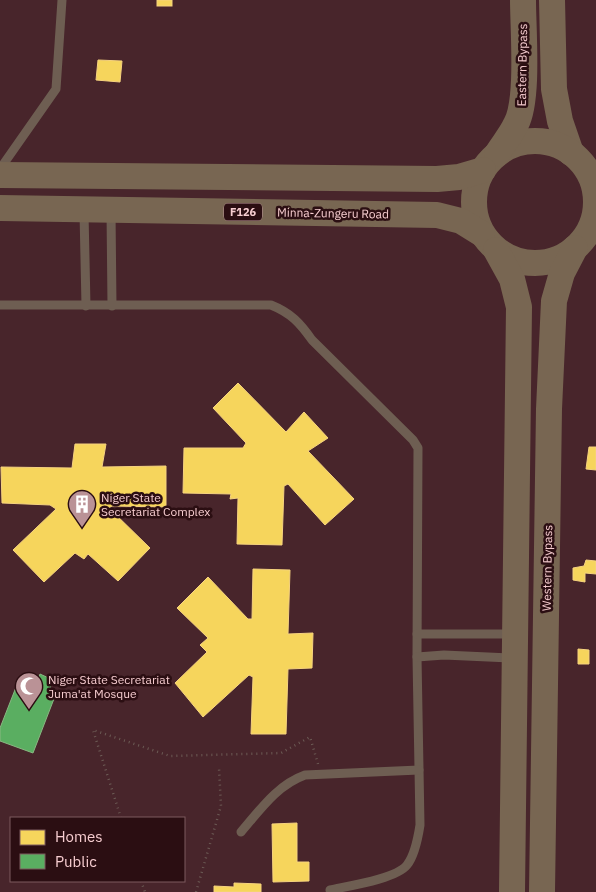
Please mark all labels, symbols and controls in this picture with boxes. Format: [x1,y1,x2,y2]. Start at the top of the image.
street label: Eastern Bypass [514,23,530,106]
road number: F126 [224,203,262,220]
street label: Minna-Zungeru Road [277,205,389,221]
building icon: Niger State Secretariat Complex [67,489,97,528]
place label: Niger State Secretariat Complex [101,490,210,519]
street label: Western Bypass [539,525,555,611]
mosque icon: Niger State Secretariat Juma'at Mosque [14,671,44,710]
place label: Niger State Secretariat Juma'at Mosque [48,672,170,701]
legend [10,817,185,882]
text: Homes [55,827,103,846]
text: Public [55,852,97,871]

